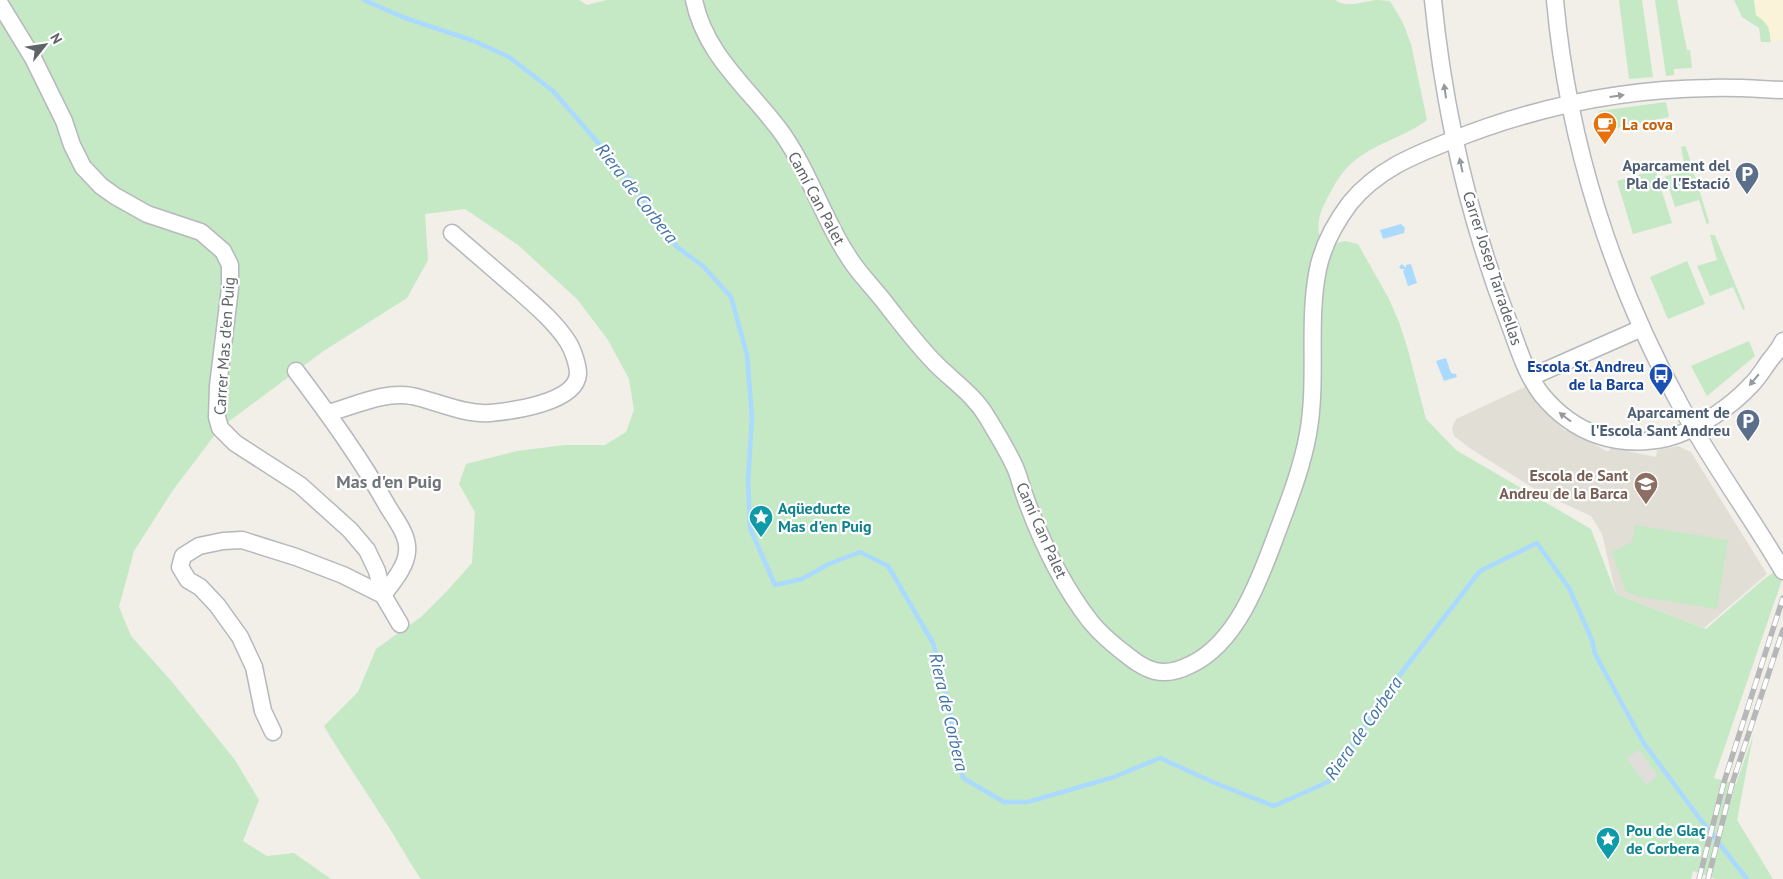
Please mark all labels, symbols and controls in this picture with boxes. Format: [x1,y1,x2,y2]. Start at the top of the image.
north arrow [20,20,70,70]
text: N [46,30,66,47]
one-way arrow [1441,83,1449,99]
one-way arrow [1610,92,1626,100]
cafe icon: La cova [1592,111,1618,145]
place label: La cova [1622,114,1673,134]
water label: Riera de Corbera [591,138,683,248]
street label: Camí Can Palet [784,148,850,249]
place label: Aparcament del Pla de l'Estació [1622,155,1730,193]
one-way arrow [1457,158,1465,173]
parking icon: Aparcament del Pla de l'Estació [1734,161,1760,195]
street label: Carrer Josep Tarradellas [1459,188,1527,348]
street label: Carrer Mas d'en Puig [209,276,239,416]
place label: Escola St. Andreu de la Barca [1527,356,1644,394]
bus stop icon: Escola St. Andreu de la Barca [1648,362,1674,396]
one-way arrow [1749,374,1760,387]
place label: Aparcament de l'Escola Sant Andreu [1591,402,1730,440]
parking icon: Aparcament de l'Escola Sant Andreu [1735,408,1761,442]
one-way arrow [1559,411,1572,422]
place label: Escola de Sant Andreu de la Barca [1499,465,1628,503]
district label: Mas d'en Puig [336,470,442,493]
school or university icon: Escola de Sant Andreu de la Barca [1633,471,1659,505]
street label: Camí Can Palet [1012,479,1072,582]
place label: Aqüeducte Mas d'en Puig [778,498,872,536]
place icon: Aqüeducte Mas d'en Puig [748,504,774,538]
water label: Riera de Corbera [924,650,974,774]
water label: Riera de Corbera [1319,672,1407,784]
place label: Pou de Glaç de Corbera [1626,820,1706,858]
place icon: Pou de Glaç de Corbera [1595,826,1621,860]

